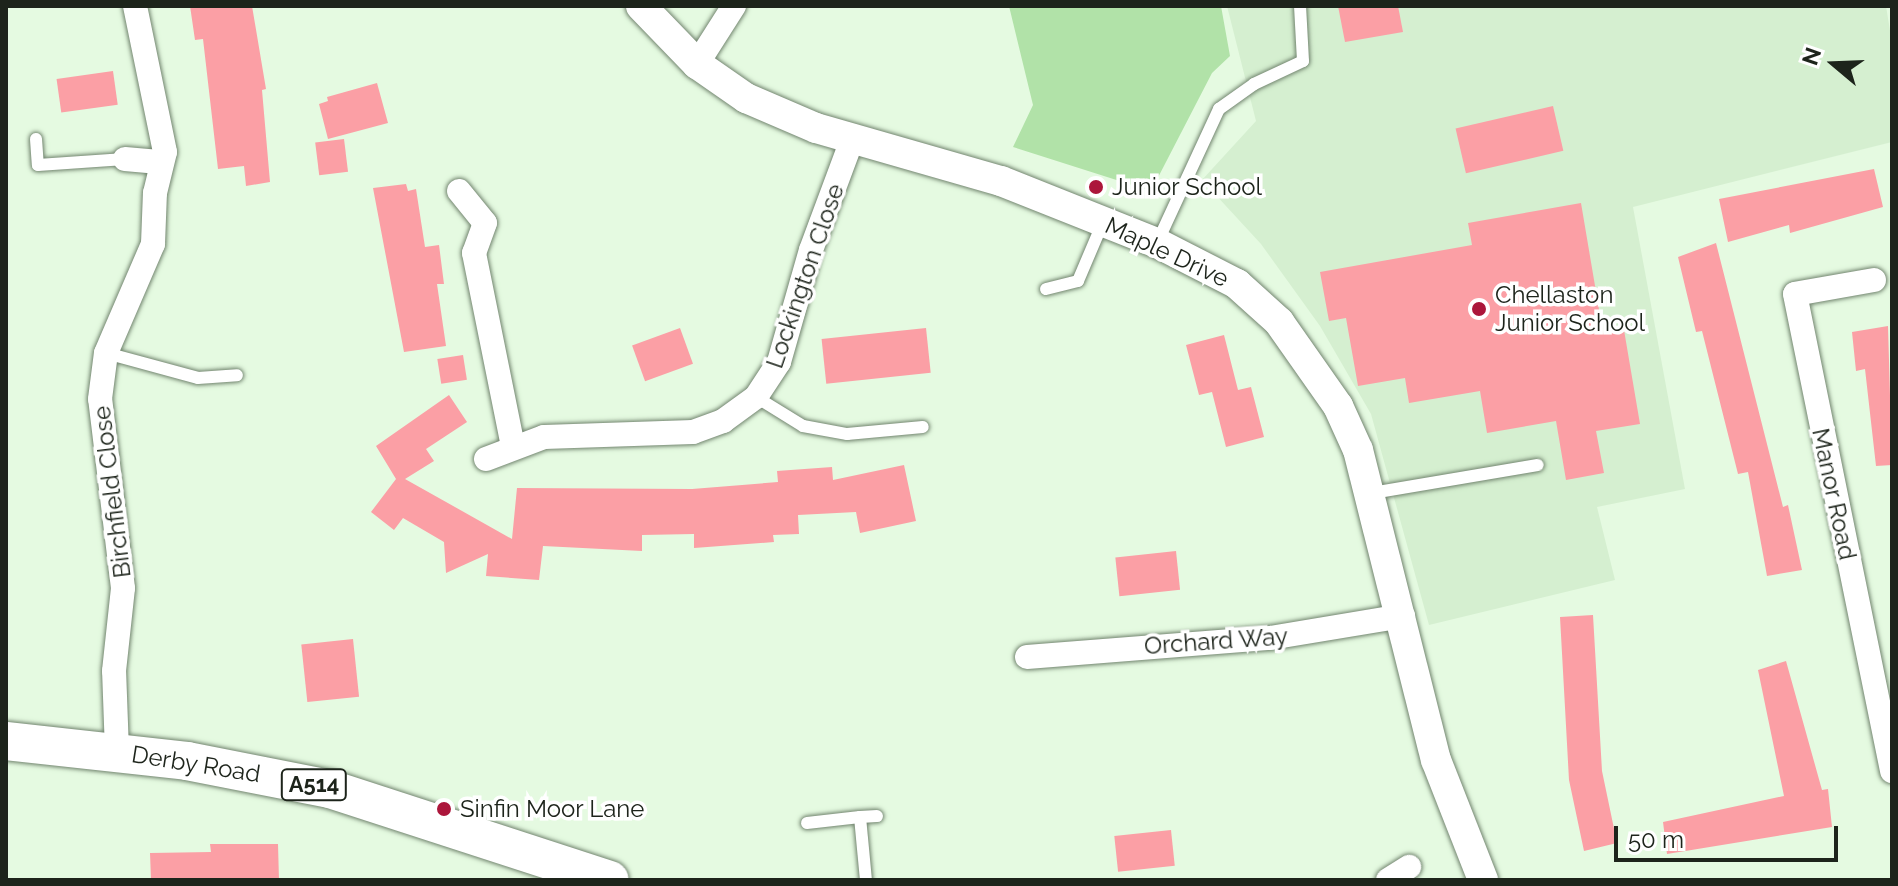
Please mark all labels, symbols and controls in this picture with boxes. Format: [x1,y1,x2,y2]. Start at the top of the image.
north arrow [1794,24,1874,104]
text: N [1796,44,1826,68]
place label: Junior School [1112,173,1263,201]
marker: Junior School [1087,178,1105,196]
street label: Lockington Close [760,180,850,372]
street label: Maple Drive [1101,211,1233,293]
place label: Chellaston Junior School [1495,281,1646,337]
marker: Chellaston Junior School [1470,300,1488,318]
street label: Birchfield Close [87,404,137,580]
street label: Manor Road [1806,425,1862,563]
street label: Orchard Way [1143,622,1289,660]
street label: Derby Road [129,740,263,788]
road number: A514 [280,767,348,803]
place label: Sinfin Moor Lane [460,795,645,823]
marker: Sinfin Moor Lane [435,800,453,818]
scale bar [1618,810,1842,860]
text: 50 m [1628,825,1684,854]

